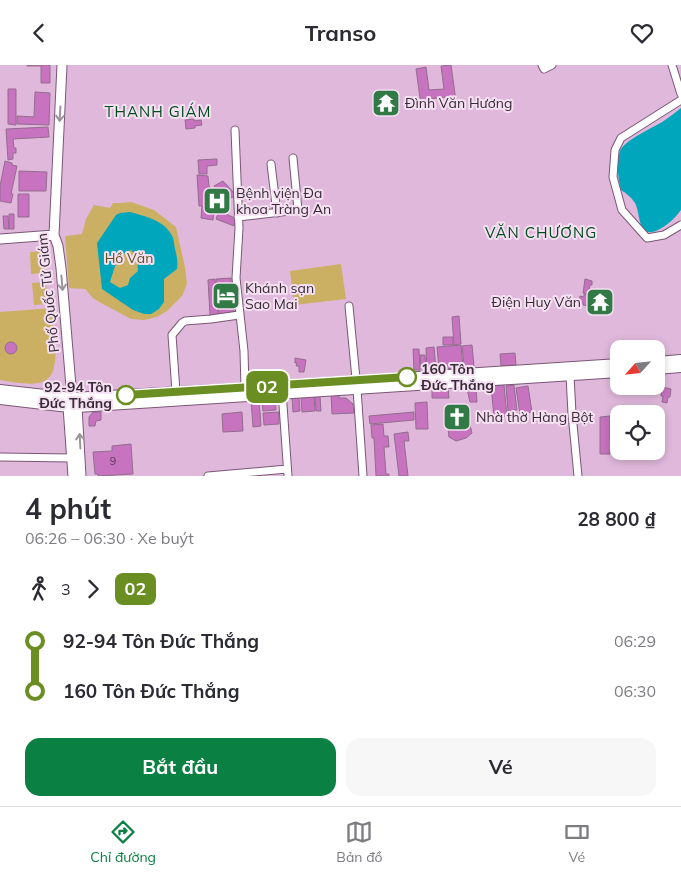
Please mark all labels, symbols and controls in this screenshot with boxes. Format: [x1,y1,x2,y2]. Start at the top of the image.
icon: back [25,19,53,47]
text: Transo [305,19,376,47]
icon: heart [628,19,656,47]
temple icon: Đình Văn Hương [371,88,401,118]
place label: Đình Văn Hương [405,94,512,112]
district label: THANH GIÁM [105,102,211,121]
one-way arrow [55,105,65,121]
place label: Bệnh viện Đa khoa Tràng An [236,184,331,218]
hospital icon: Bệnh viện Đa khoa Tràng An [202,186,232,216]
district label: VĂN CHƯƠNG [485,223,597,242]
street label: Phố Quốc Tử Giám [33,232,63,354]
park label: Hồ Văn [105,249,153,267]
one-way arrow [57,275,67,291]
place label: Khánh sạn Sao Mai [245,279,314,313]
hotel icon: Khánh sạn Sao Mai [211,281,241,311]
temple icon: Điện Huy Văn [585,287,615,317]
place label: Điện Huy Văn [491,293,581,311]
north arrow [610,340,665,395]
map controls [610,340,665,460]
place label: 160 Tôn Đức Thắng [420,360,494,394]
marker: 160 Tôn Đức Thắng [397,367,417,387]
line badge: 02 [244,371,290,403]
text: 02 [256,375,278,398]
place label: 92-94 Tôn Đức Thắng [38,378,112,412]
marker: 92-94 Tôn Đức Thắng [116,385,136,405]
church icon: Nhà thờ Hàng Bột [442,402,472,432]
button: locate [610,405,665,460]
place label: Nhà thờ Hàng Bột [476,408,593,426]
one-way arrow [75,434,84,450]
house number: 9 [110,454,116,468]
text: 4 phút [25,491,111,526]
text: 28 800 ₫ [577,507,656,531]
text: 06:26 – 06:30 · Xe buýt [25,528,194,548]
icon: walk [25,575,53,603]
icon: forward [79,575,107,603]
text: 02 [125,577,146,600]
text: 3 [61,579,71,599]
text: 92-94 Tôn Đức Thắng [63,629,259,653]
text: 06:29 [614,631,656,651]
text: 160 Tôn Đức Thắng [63,679,239,703]
text: 06:30 [614,681,656,701]
button: Bắt đầu [25,738,336,796]
button: Vé [346,738,656,796]
tab: Chỉ đường [90,818,156,866]
tab: Bản đồ [336,818,383,866]
tab: Vé [563,818,591,866]

